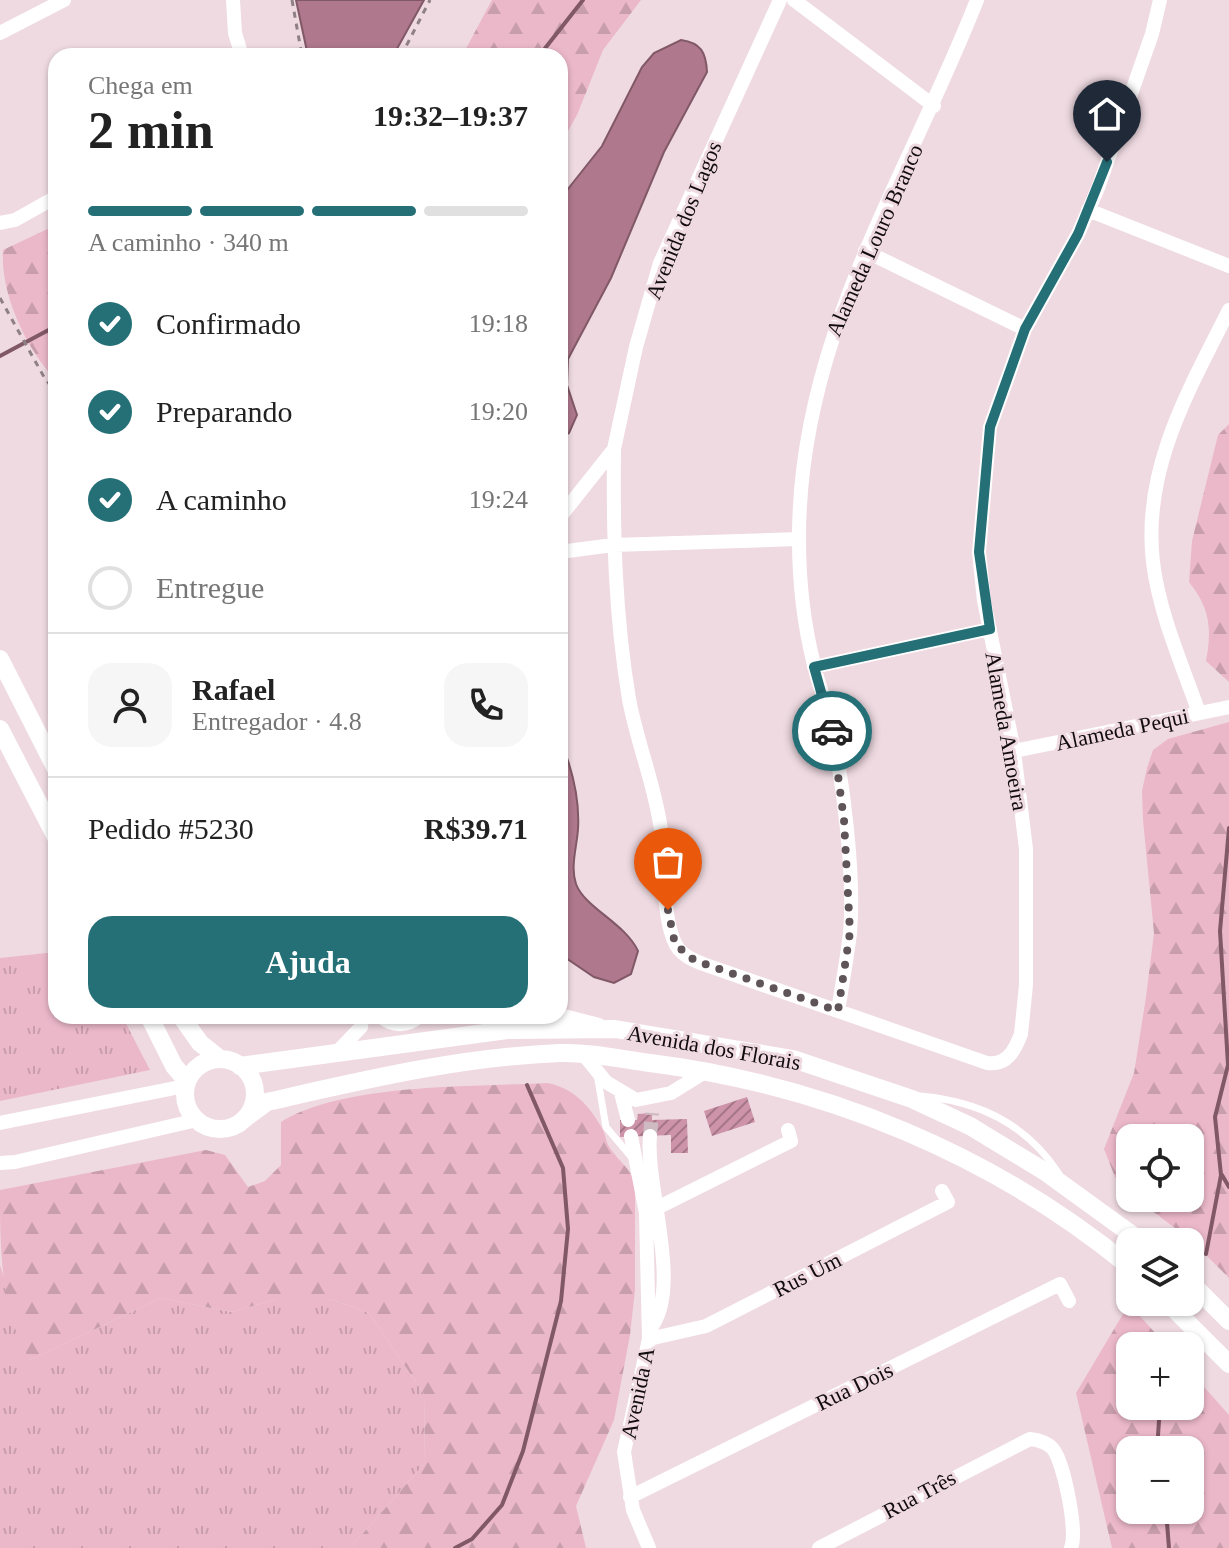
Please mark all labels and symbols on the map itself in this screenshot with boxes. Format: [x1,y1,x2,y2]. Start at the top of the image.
pin [1073,80,1141,162]
street label: Avenida dos Lagos [640,138,727,303]
street label: Alameda Louro Branco [821,140,928,340]
street label: Alameda Amoeira [980,650,1033,813]
courier [792,691,872,771]
street label: Alameda Pequi [1053,703,1191,756]
pin [634,828,702,910]
street label: Avenida dos Florais [625,1020,803,1075]
street label: Rus Um [769,1247,845,1302]
street label: Avenida A [616,1345,659,1441]
street label: Rua Dois [812,1357,897,1416]
street label: Rua Três [879,1465,960,1524]

